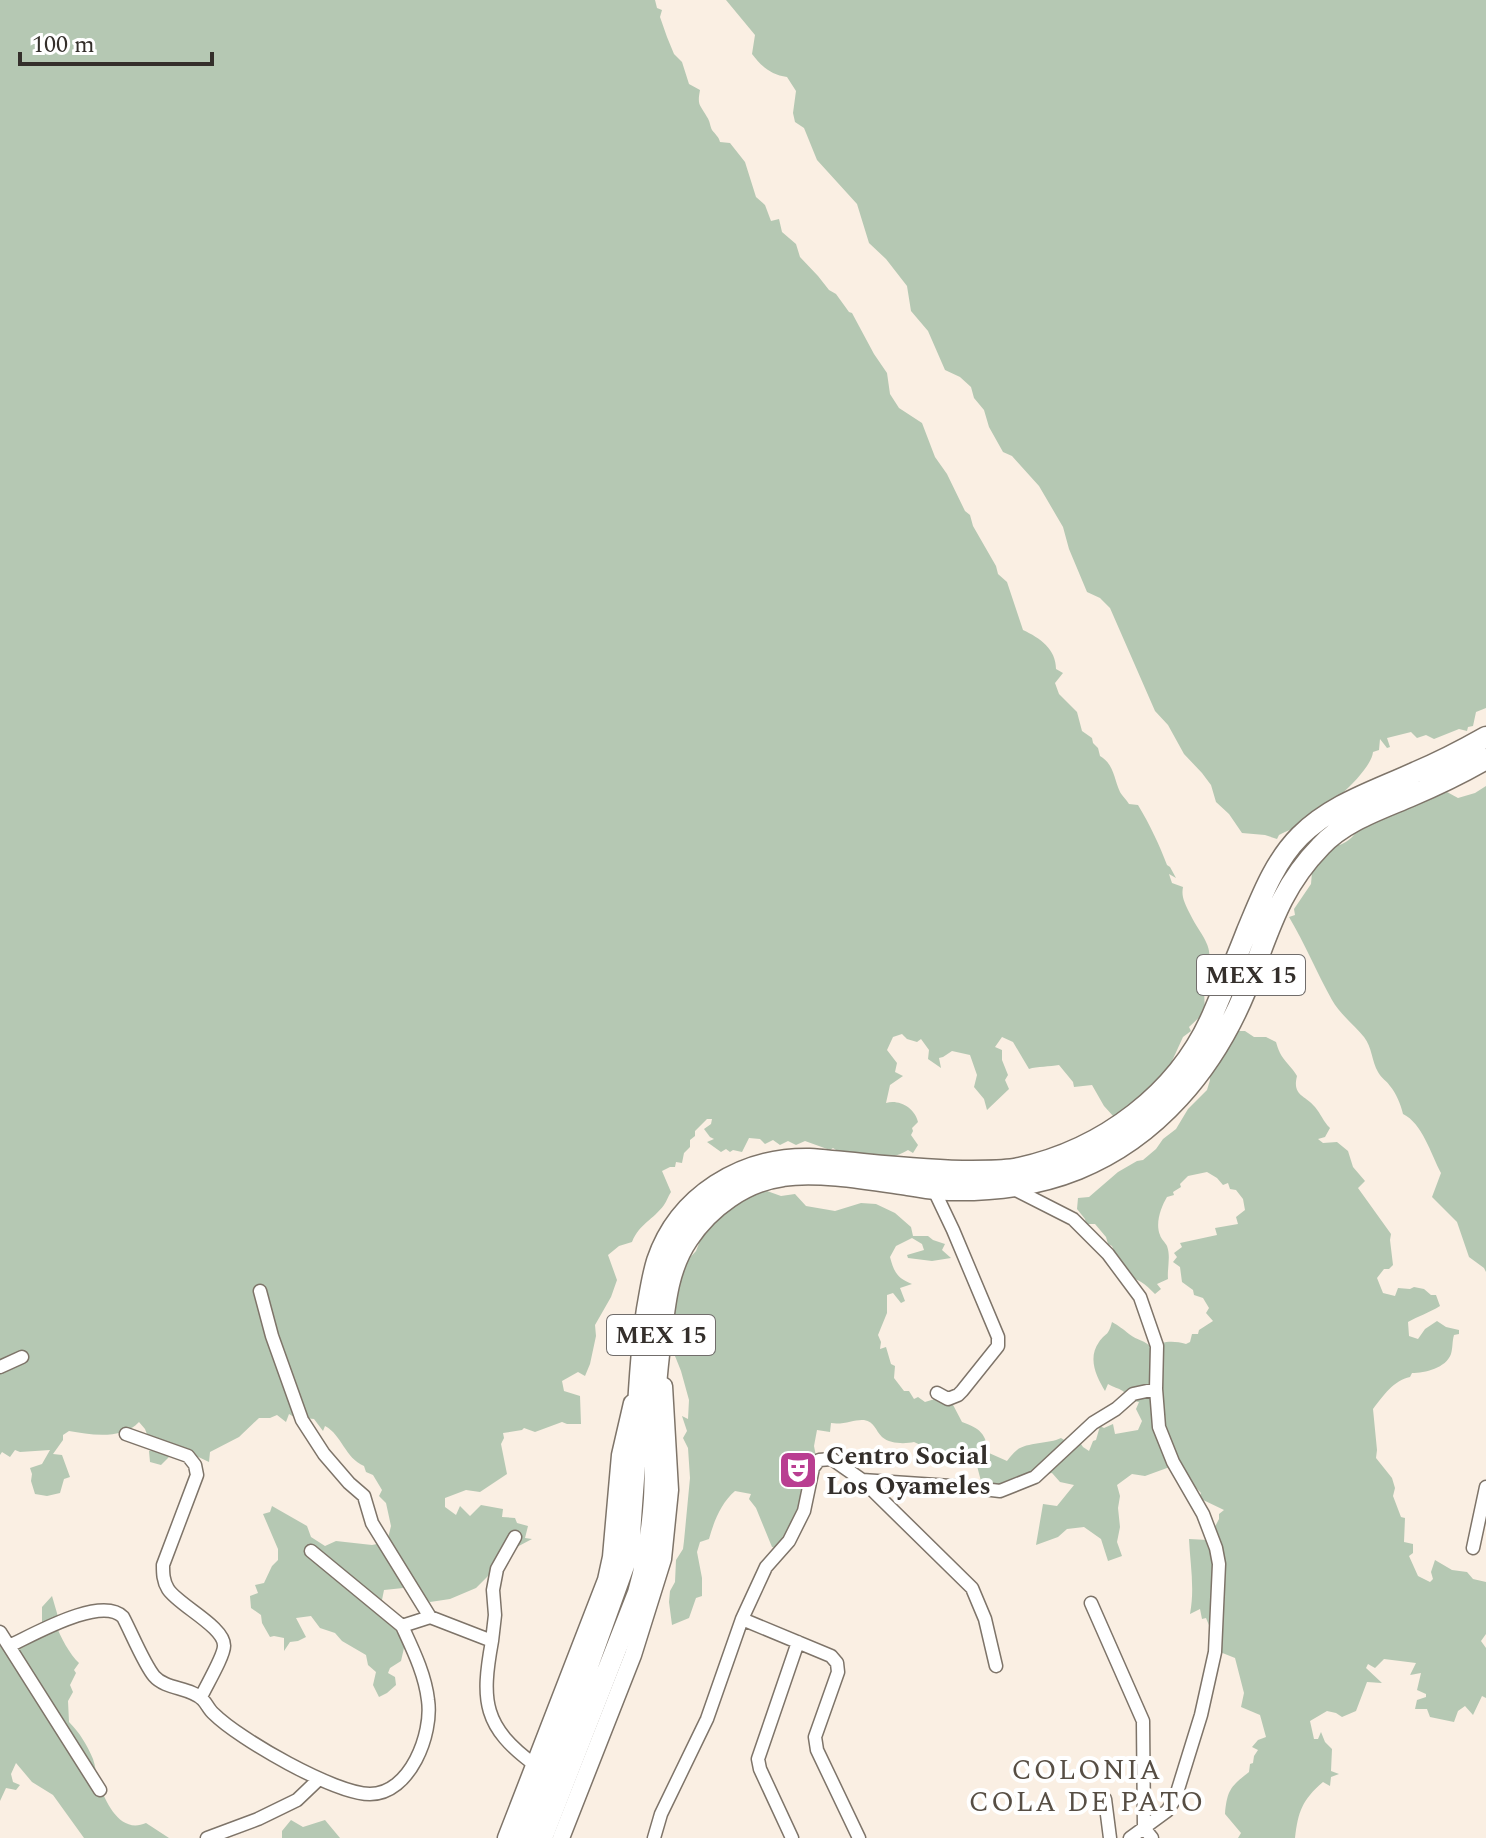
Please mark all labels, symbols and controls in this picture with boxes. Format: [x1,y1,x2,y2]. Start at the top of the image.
scale bar [20,16,212,66]
text: 100 m [32,27,95,63]
road number: MEX 15 [1197,955,1305,995]
road number: MEX 15 [607,1315,715,1355]
place label: Centro Social Los Oyameles [826,1436,991,1506]
theatre icon: Centro Social Los Oyameles [777,1449,819,1491]
district label: COLONIA COLA DE PATO [969,1749,1205,1824]

